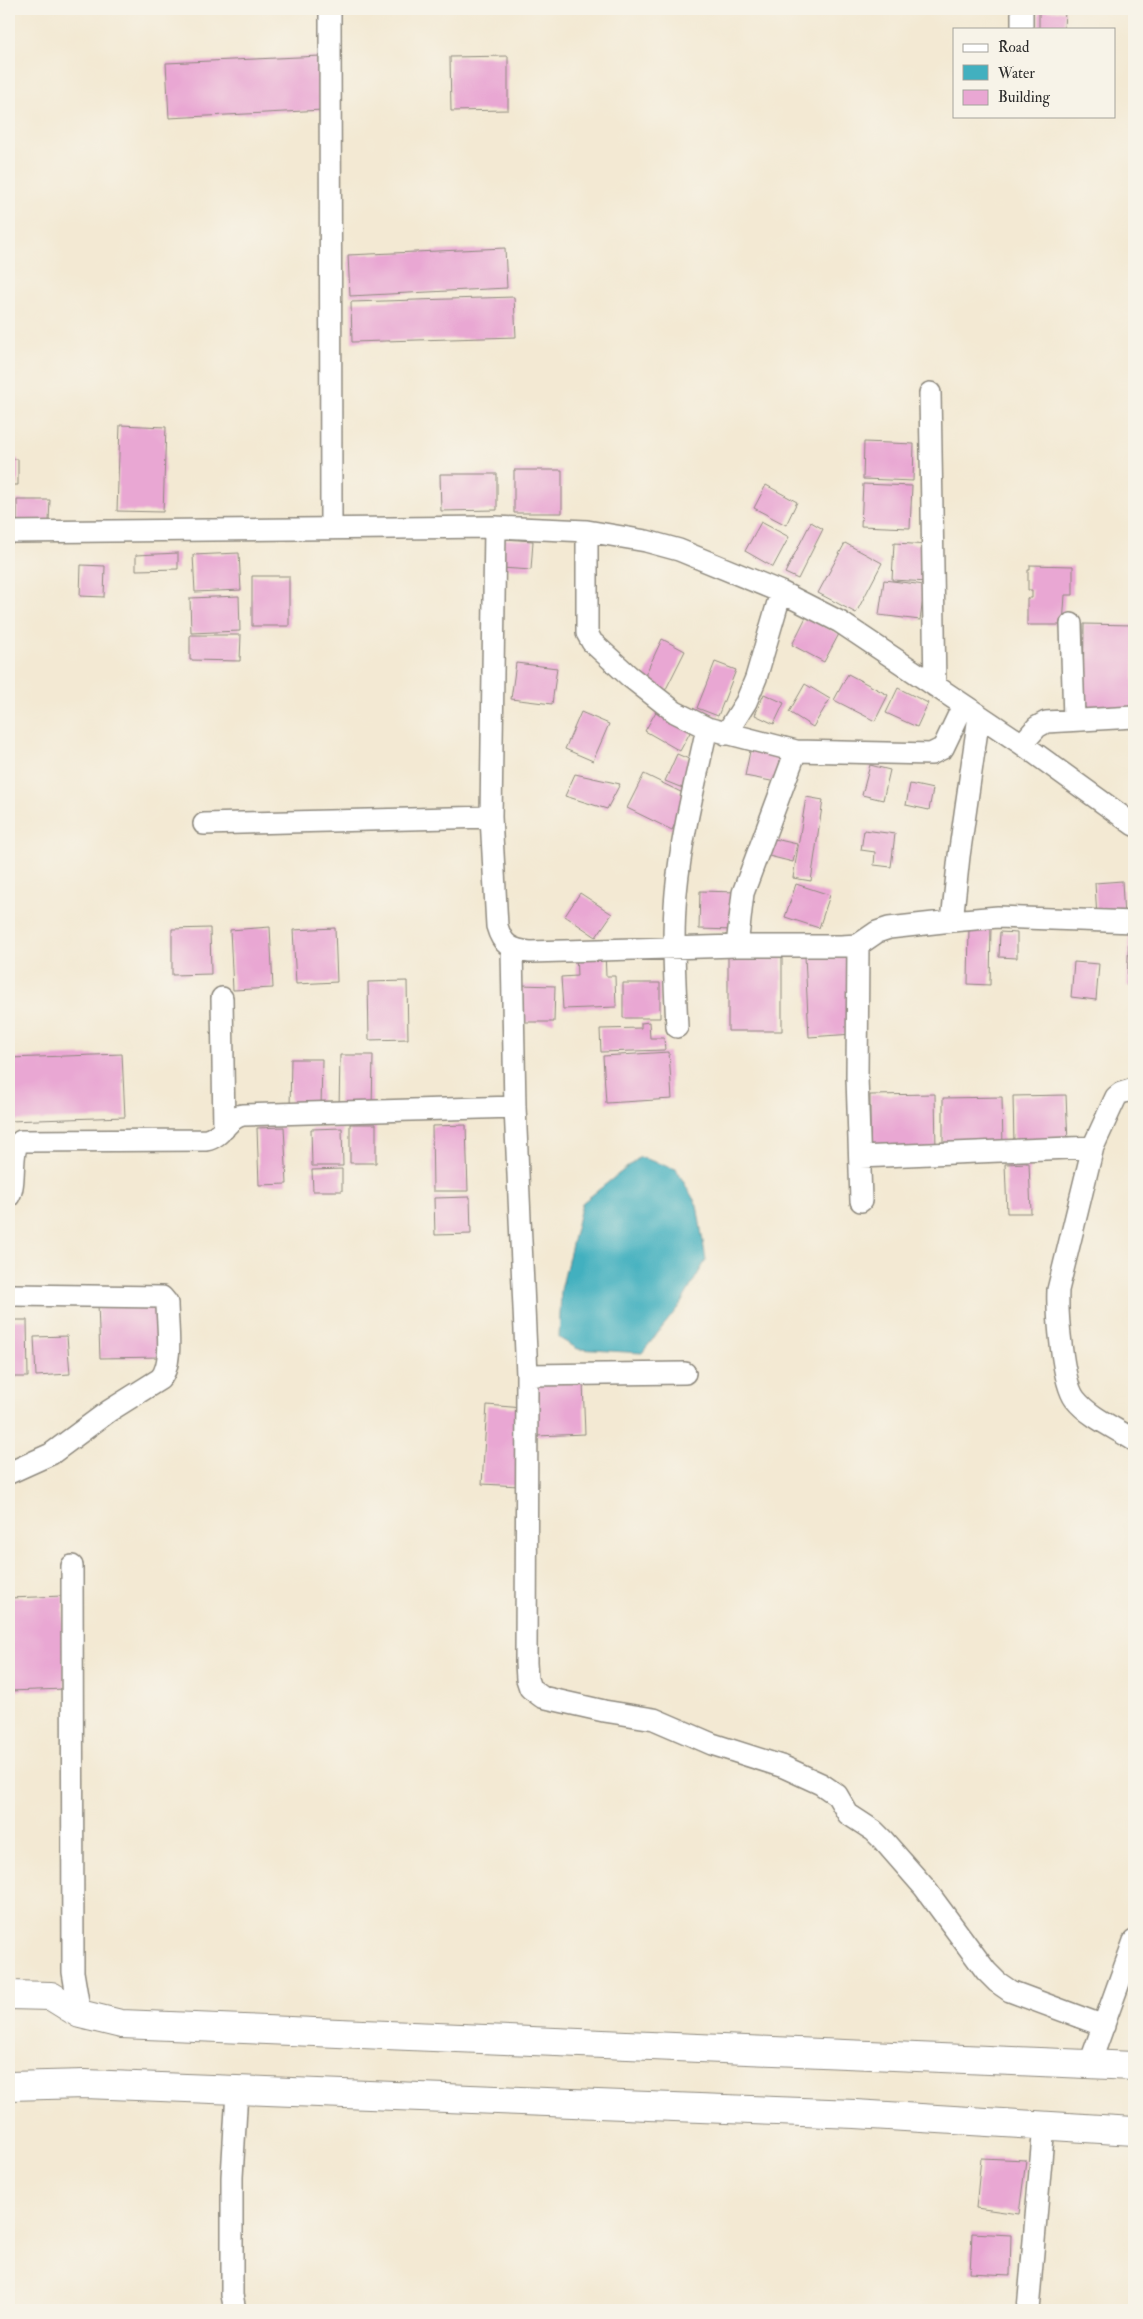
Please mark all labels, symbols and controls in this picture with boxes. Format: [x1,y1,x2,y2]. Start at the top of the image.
legend [953,28,1116,118]
text: Road [998,38,1030,57]
text: Water [997,64,1035,83]
text: Building [998,88,1050,107]

